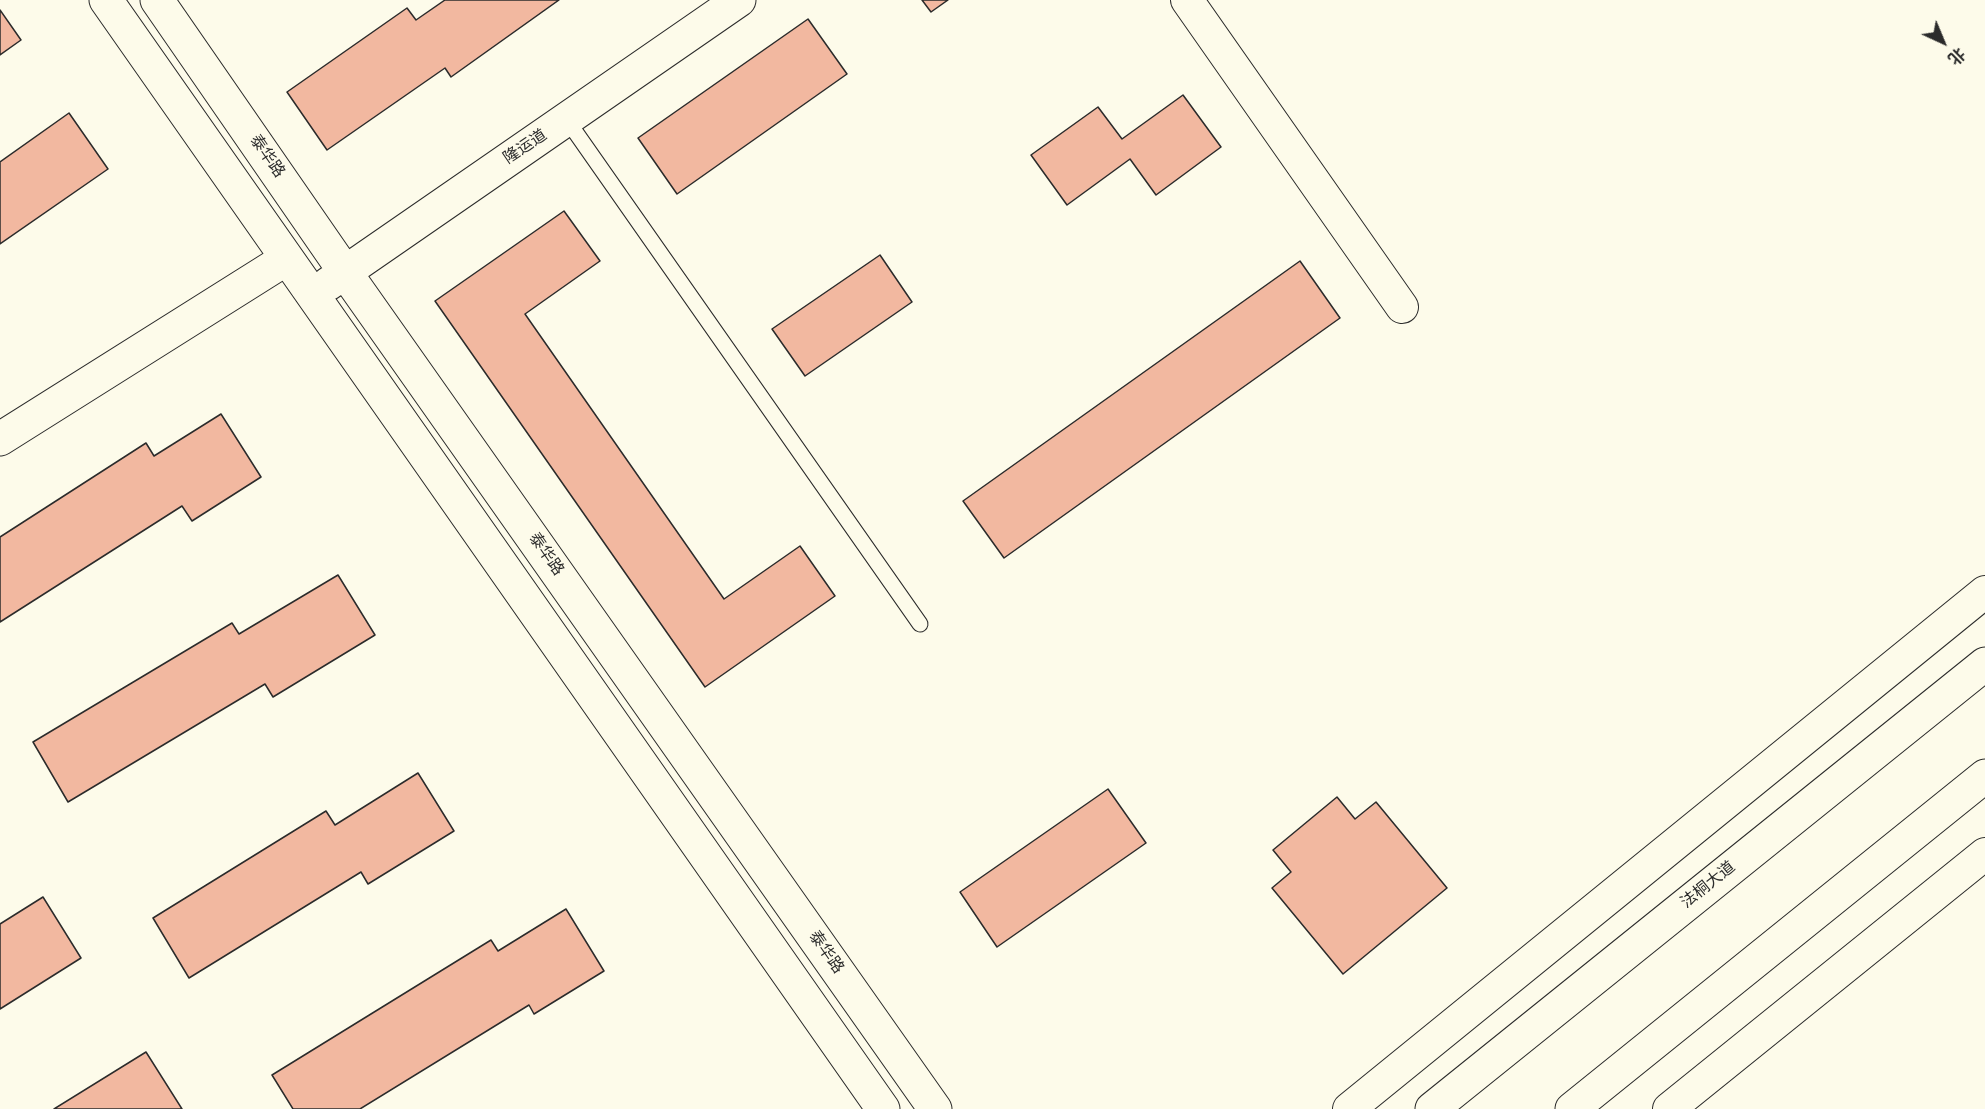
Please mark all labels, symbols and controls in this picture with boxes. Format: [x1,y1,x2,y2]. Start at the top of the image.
north arrow [1913,12,1973,72]
text: 北 [1943,42,1968,68]
street label: 隆运道 [501,127,551,169]
street label: 泰华路 [244,132,288,182]
street label: 泰华路 [523,530,567,580]
street label: 法桐大道 [1678,858,1740,914]
street label: 泰华路 [803,928,847,978]

